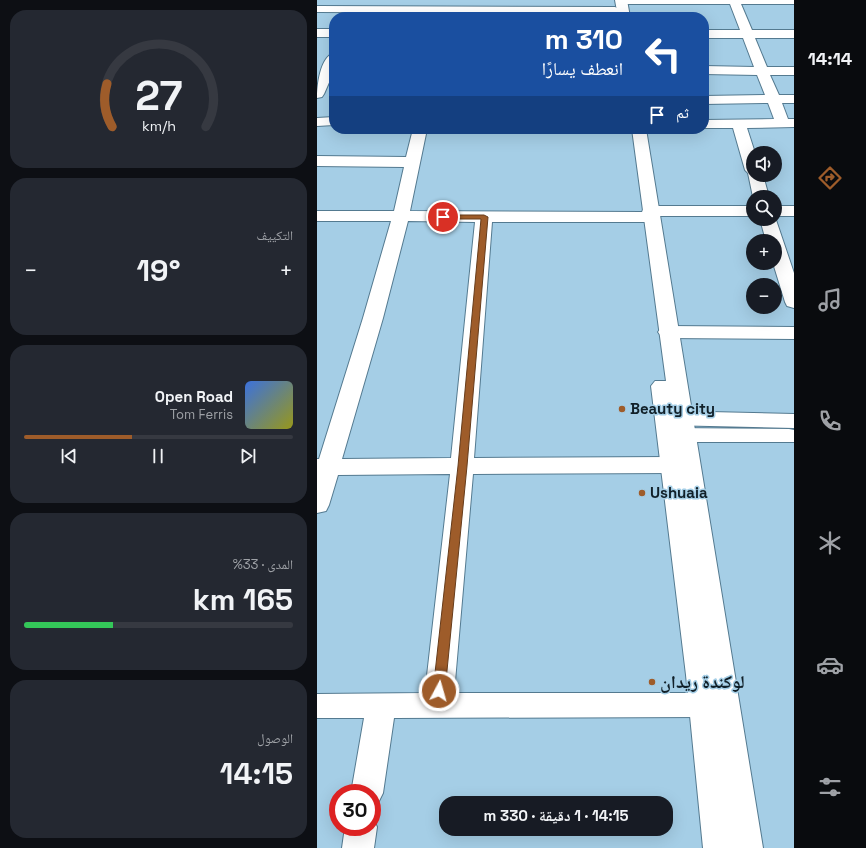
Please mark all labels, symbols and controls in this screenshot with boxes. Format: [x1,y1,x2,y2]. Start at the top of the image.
text: 310 m [545,21,623,57]
icon: left [637,28,689,80]
text: 14:14 [808,47,852,70]
text: انعطف يسارًا [542,57,623,80]
text: 27 [135,69,182,122]
text: ثم [676,103,689,122]
icon: arrive [646,104,668,126]
text: km/h [141,116,176,134]
map controls [746,146,782,314]
button: sound [746,146,782,182]
icon: directions [816,164,844,192]
button: search [746,190,782,226]
pin [426,200,460,234]
icon: arrive [432,206,454,228]
text: التكييف [257,227,293,244]
button: + [746,234,782,270]
text: 19° [137,251,180,290]
text: − [24,256,38,284]
text: + [279,256,293,284]
button: − [746,278,782,314]
icon: music [816,286,844,314]
text: Open Road [155,387,233,406]
place label: Beauty city [630,399,715,418]
marker: Beauty city [617,404,627,414]
text: Tom Ferris [170,406,233,423]
icon: phone [816,407,844,435]
icon: previous [58,445,80,467]
icon: pause [147,445,169,467]
icon: next [237,445,259,467]
place label: Ushuaia [650,483,708,502]
marker: Ushuaia [637,488,647,498]
icon: climate [816,529,844,557]
text: المدى · 33% [233,556,293,573]
text: 165 km [193,580,293,619]
icon: car [816,651,844,679]
position arrow [418,670,460,712]
place label: لوكندة ريدان [660,670,745,693]
marker: لوكندة ريدان [647,677,657,687]
text: الوصول [257,730,293,747]
text: 14:15 [220,754,293,793]
icon: filters [816,773,844,801]
speed limit sign: 30 [329,784,381,836]
text: 14:15 · 1 دقيقة · 330 m [483,806,629,825]

